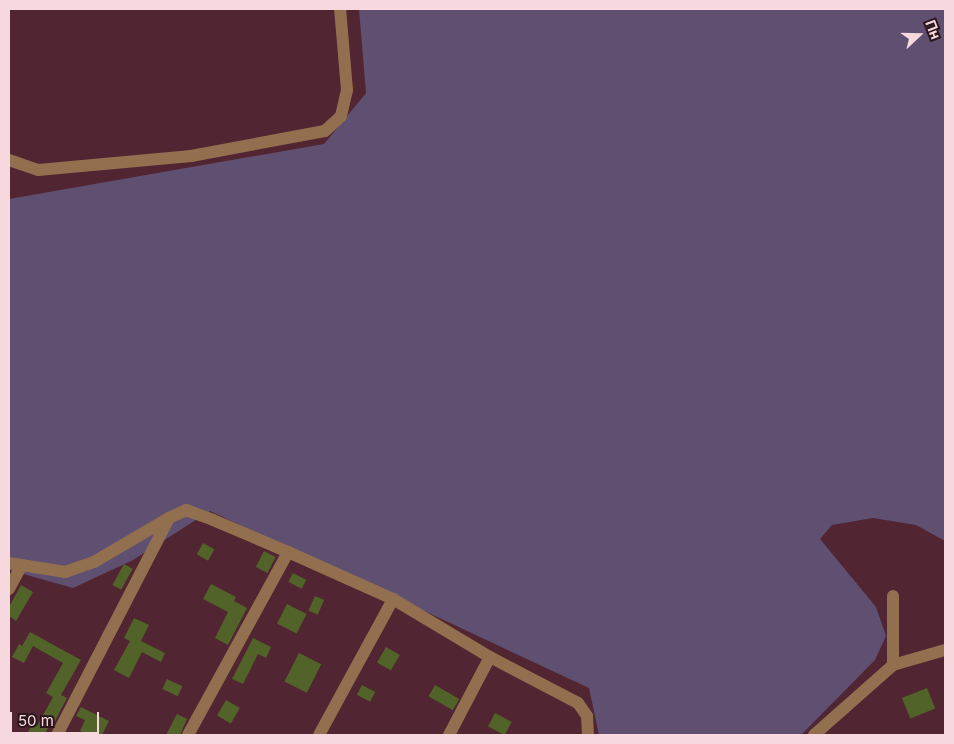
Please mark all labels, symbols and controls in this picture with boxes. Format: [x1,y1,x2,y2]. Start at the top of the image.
north arrow [894,10,944,60]
text: Пн [922,17,945,41]
scale bar [12,702,101,734]
text: 50 m [18,711,54,730]

